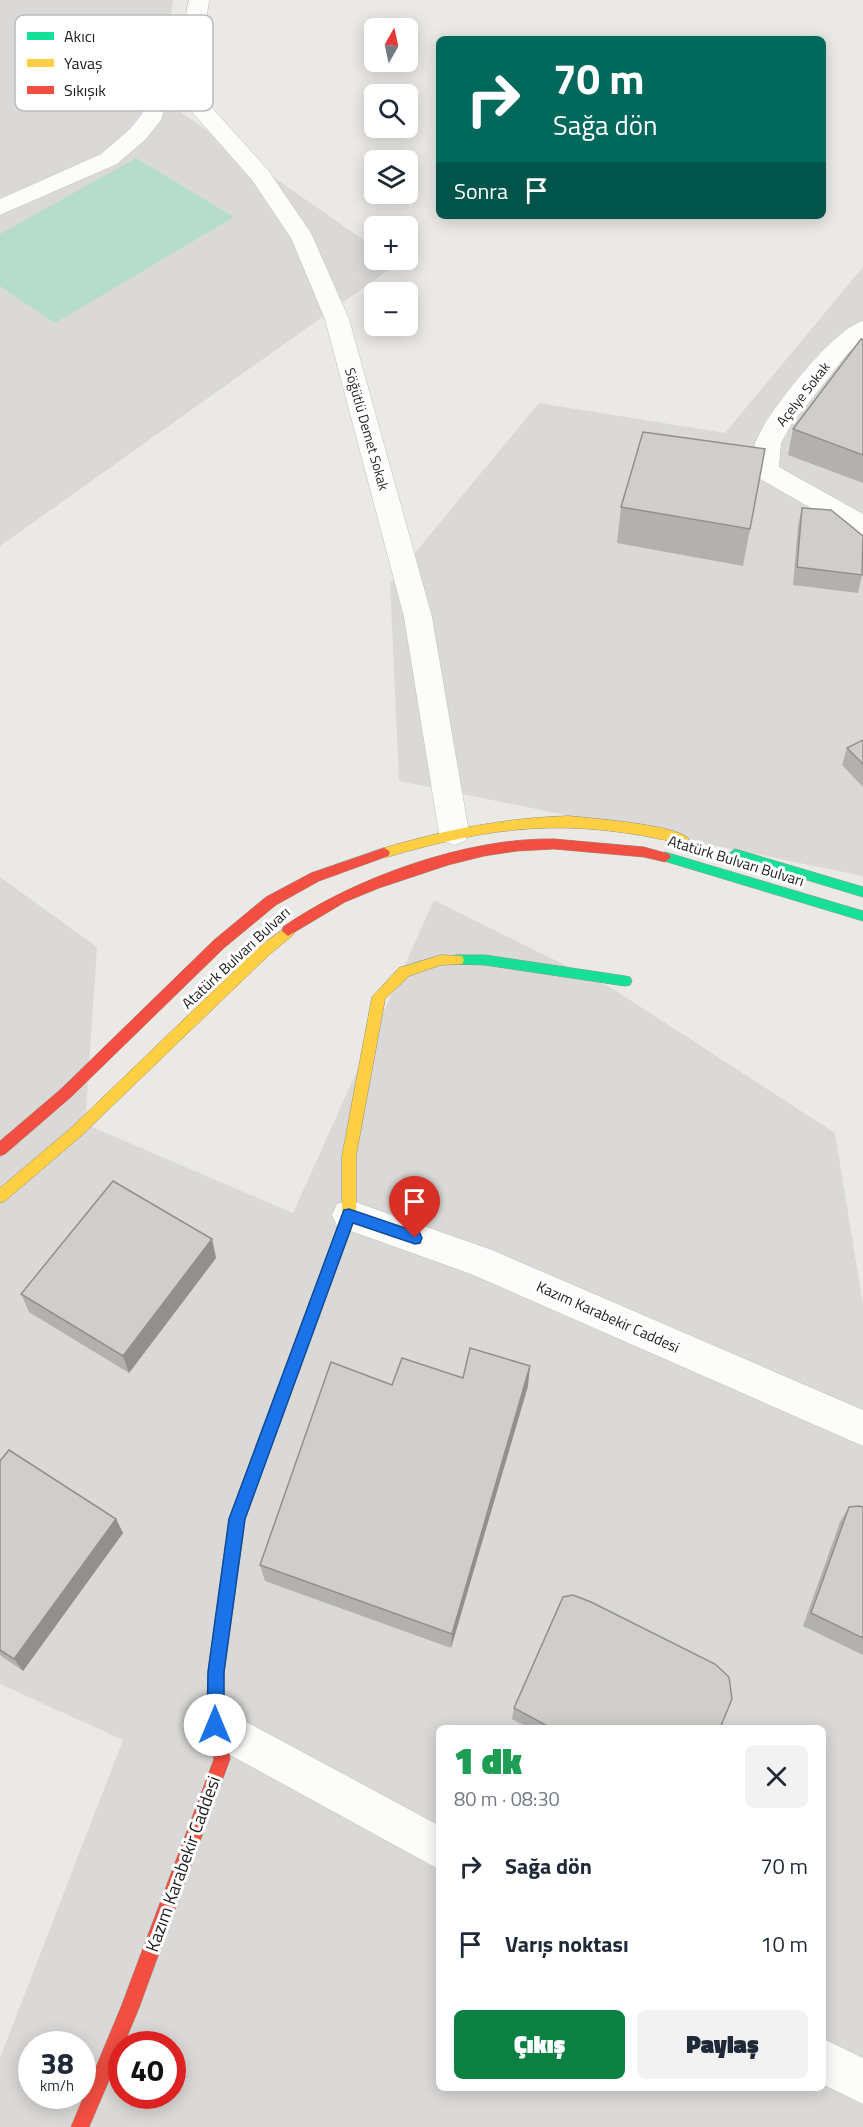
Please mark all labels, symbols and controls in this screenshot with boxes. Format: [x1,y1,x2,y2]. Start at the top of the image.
legend [15,15,213,111]
north arrow [364,18,418,72]
map controls [364,18,418,336]
text: Akıcı [64,24,95,48]
text: 70 m [553,46,645,110]
text: Yavaş [64,51,103,75]
icon: right [454,60,532,138]
text: Sıkışık [64,78,106,102]
button: search [364,84,418,138]
text: Sağa dön [553,104,658,145]
button: layers [364,150,418,204]
text: Sonra [454,174,508,208]
icon: arrive [520,174,553,207]
button: + [364,216,418,270]
button: − [364,282,418,336]
street label: Açelye Sokak [771,357,835,430]
street label: Söğütlü Demet Sokak [340,365,395,493]
street label: Atatürk Bulvarı Bulvarı [665,829,807,892]
street label: Atatürk Bulvarı Bulvarı [176,901,295,1014]
pin [389,1176,440,1238]
icon: arrive [398,1185,431,1218]
street label: Kazım Karabekir Caddesi [533,1275,683,1358]
position arrow [183,1693,247,1757]
text: 1 dk [454,1733,522,1788]
button: close [745,1745,808,1808]
street label: Kazım Karabekir Caddesi [138,1772,227,1956]
text: 80 m · 08:30 [454,1783,560,1814]
text: Sağa dön [505,1849,592,1883]
text: 70 m [760,1849,808,1883]
icon: right [454,1850,487,1883]
text: Varış noktası [505,1927,629,1961]
text: 10 m [760,1927,808,1961]
icon: arrive [454,1928,487,1961]
button: Çıkış [454,2010,625,2079]
button: Paylaş [637,2010,808,2079]
speed limit sign: 40 [108,2031,186,2109]
text: 38 [40,2040,74,2086]
text: km/h [40,2074,74,2097]

